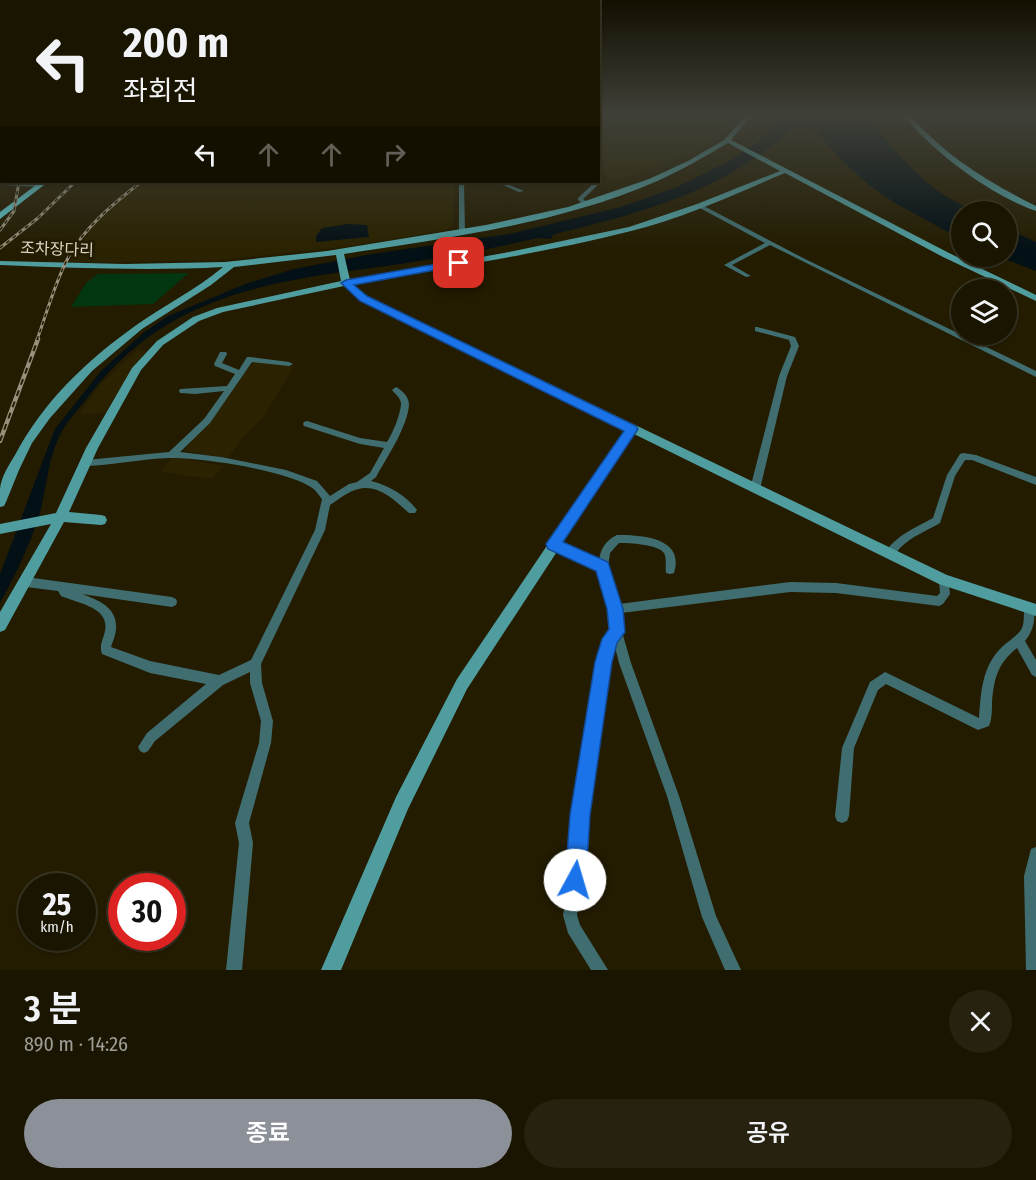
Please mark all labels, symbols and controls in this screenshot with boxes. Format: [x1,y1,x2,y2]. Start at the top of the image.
text: 200 m [123,18,229,68]
icon: left [24,24,102,102]
text: 좌회전 [123,75,198,107]
icon: left [189,138,222,171]
icon: ahead [252,138,285,171]
icon: ahead [315,138,348,171]
icon: right [378,138,411,171]
map controls [951,201,1017,345]
button: search [951,201,1017,267]
pin [433,237,484,288]
street label: 조차장다리 [20,238,94,260]
icon: arrive [442,246,475,279]
button: layers [951,279,1017,345]
position arrow [543,848,607,912]
speed limit sign: 30 [108,873,186,951]
text: 25 [43,887,71,923]
text: km/h [40,918,74,936]
text: 3 분 [24,987,82,1031]
button: close [949,990,1012,1053]
text: 890 m · 14:26 [24,1032,128,1056]
button: 종료 [24,1099,512,1168]
button: 공유 [524,1099,1012,1168]

